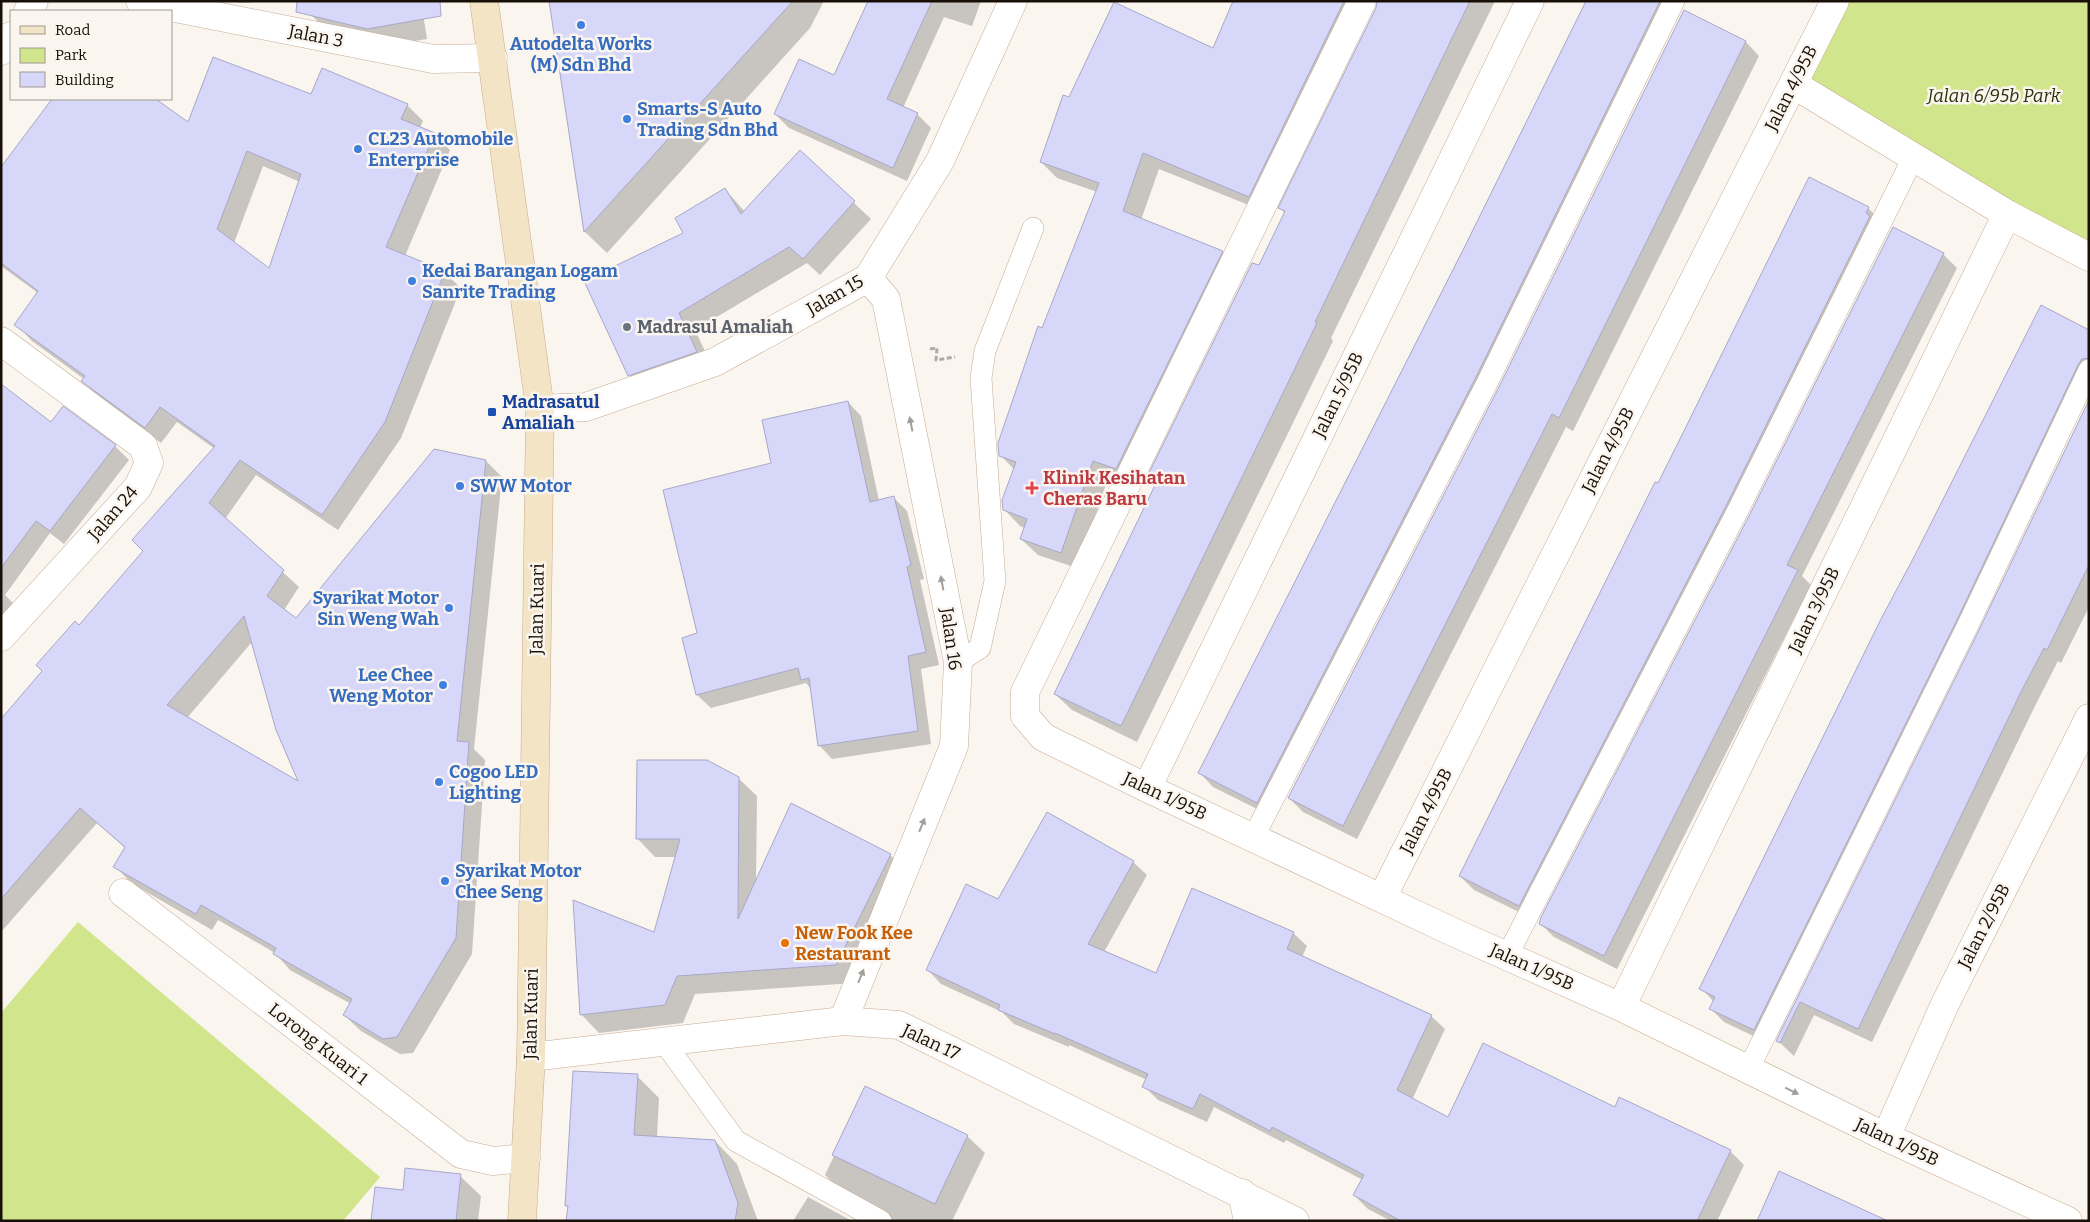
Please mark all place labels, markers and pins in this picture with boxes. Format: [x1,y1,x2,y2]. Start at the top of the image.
marker: Autodelta Works (M) Sdn Bhd [575,19,587,31]
place label: Autodelta Works (M) Sdn Bhd [510,33,652,76]
place label: Smarts-S Auto Trading Sdn Bhd [637,98,778,141]
marker: Smarts-S Auto Trading Sdn Bhd [621,113,633,125]
place label: CL23 Automobile Enterprise [368,128,514,171]
marker: CL23 Automobile Enterprise [352,143,364,155]
place label: Kedai Barangan Logam Sanrite Trading [422,260,618,303]
marker: Kedai Barangan Logam Sanrite Trading [406,275,418,287]
place label: Madrasul Amaliah [637,316,794,338]
marker: Madrasul Amaliah [621,321,633,333]
place label: Madrasatul Amaliah [502,391,600,434]
marker: Madrasatul Amaliah [486,406,498,418]
place label: Klinik Kesihatan Cheras Baru [1043,467,1186,510]
place label: SWW Motor [470,475,572,497]
marker: SWW Motor [454,480,466,492]
marker: Klinik Kesihatan Cheras Baru [1025,481,1039,495]
place label: Syarikat Motor Sin Weng Wah [312,587,440,630]
marker: Syarikat Motor Sin Weng Wah [443,602,455,614]
place label: Lee Chee Weng Motor [329,664,434,707]
marker: Lee Chee Weng Motor [437,679,449,691]
place label: Cogoo LED Lighting [449,761,538,804]
marker: Cogoo LED Lighting [433,776,445,788]
place label: Syarikat Motor Chee Seng [455,860,582,903]
marker: Syarikat Motor Chee Seng [439,875,451,887]
place label: New Fook Kee Restaurant [795,922,913,965]
marker: New Fook Kee Restaurant [779,937,791,949]

